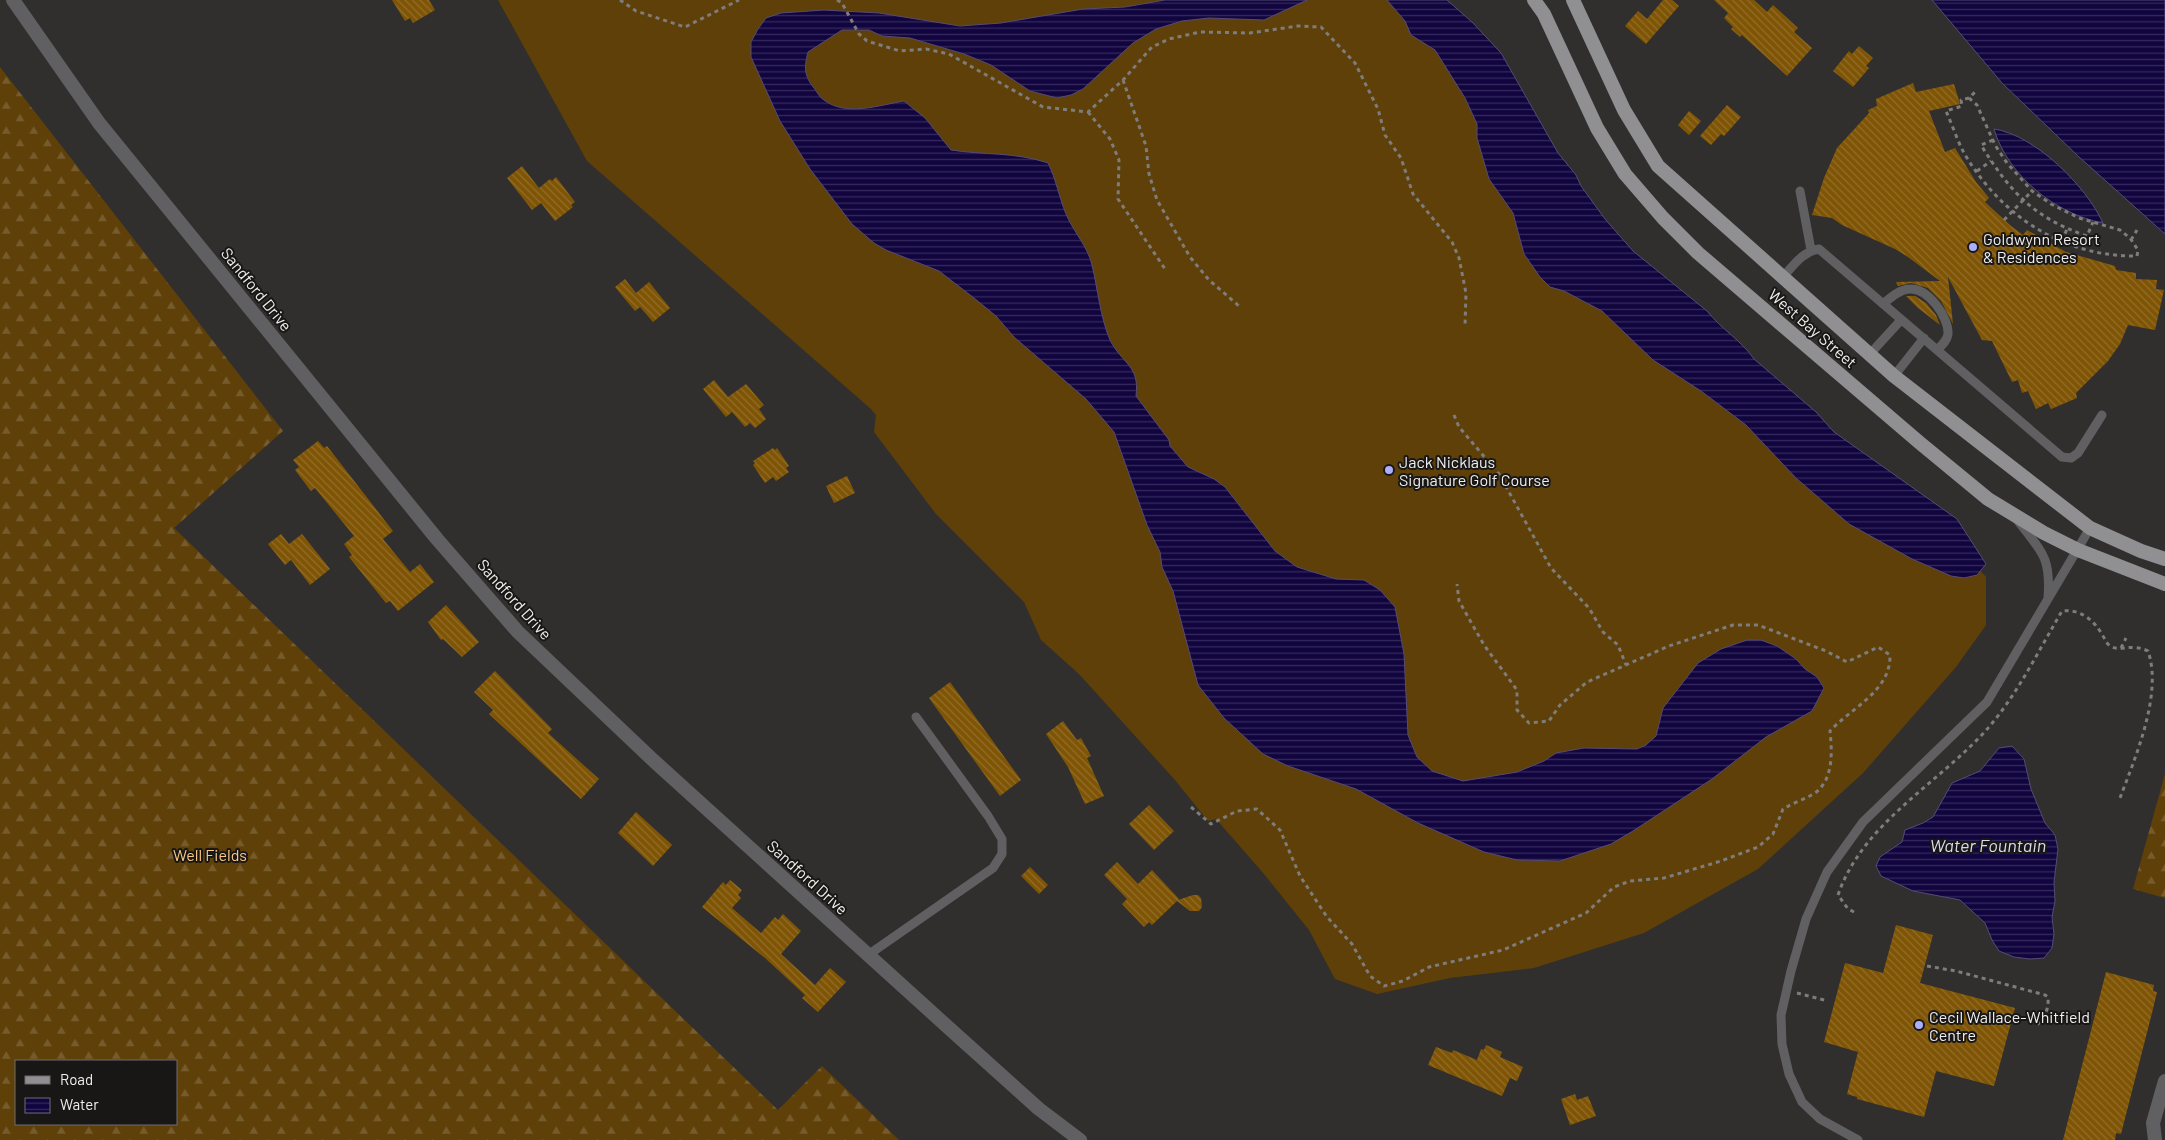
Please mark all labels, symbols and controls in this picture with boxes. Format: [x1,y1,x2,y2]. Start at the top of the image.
place label: Goldwynn Resort & Residences [1983,229,2100,266]
marker: Goldwynn Resort & Residences [1967,241,1979,253]
street label: Sandford Drive [218,243,296,335]
street label: West Bay Street [1765,285,1861,371]
place label: Jack Nicklaus Signature Golf Course [1399,452,1550,489]
marker: Jack Nicklaus Signature Golf Course [1383,464,1395,476]
street label: Sandford Drive [474,555,556,643]
water label: Water Fountain [1930,834,2046,856]
street label: Sandford Drive [764,836,852,918]
park label: Well Fields [173,845,247,864]
place label: Cecil Wallace-Whitfield Centre [1929,1007,2090,1044]
marker: Cecil Wallace-Whitfield Centre [1913,1019,1925,1031]
legend [15,1060,178,1125]
text: Road [60,1070,93,1088]
text: Water [60,1095,99,1113]

